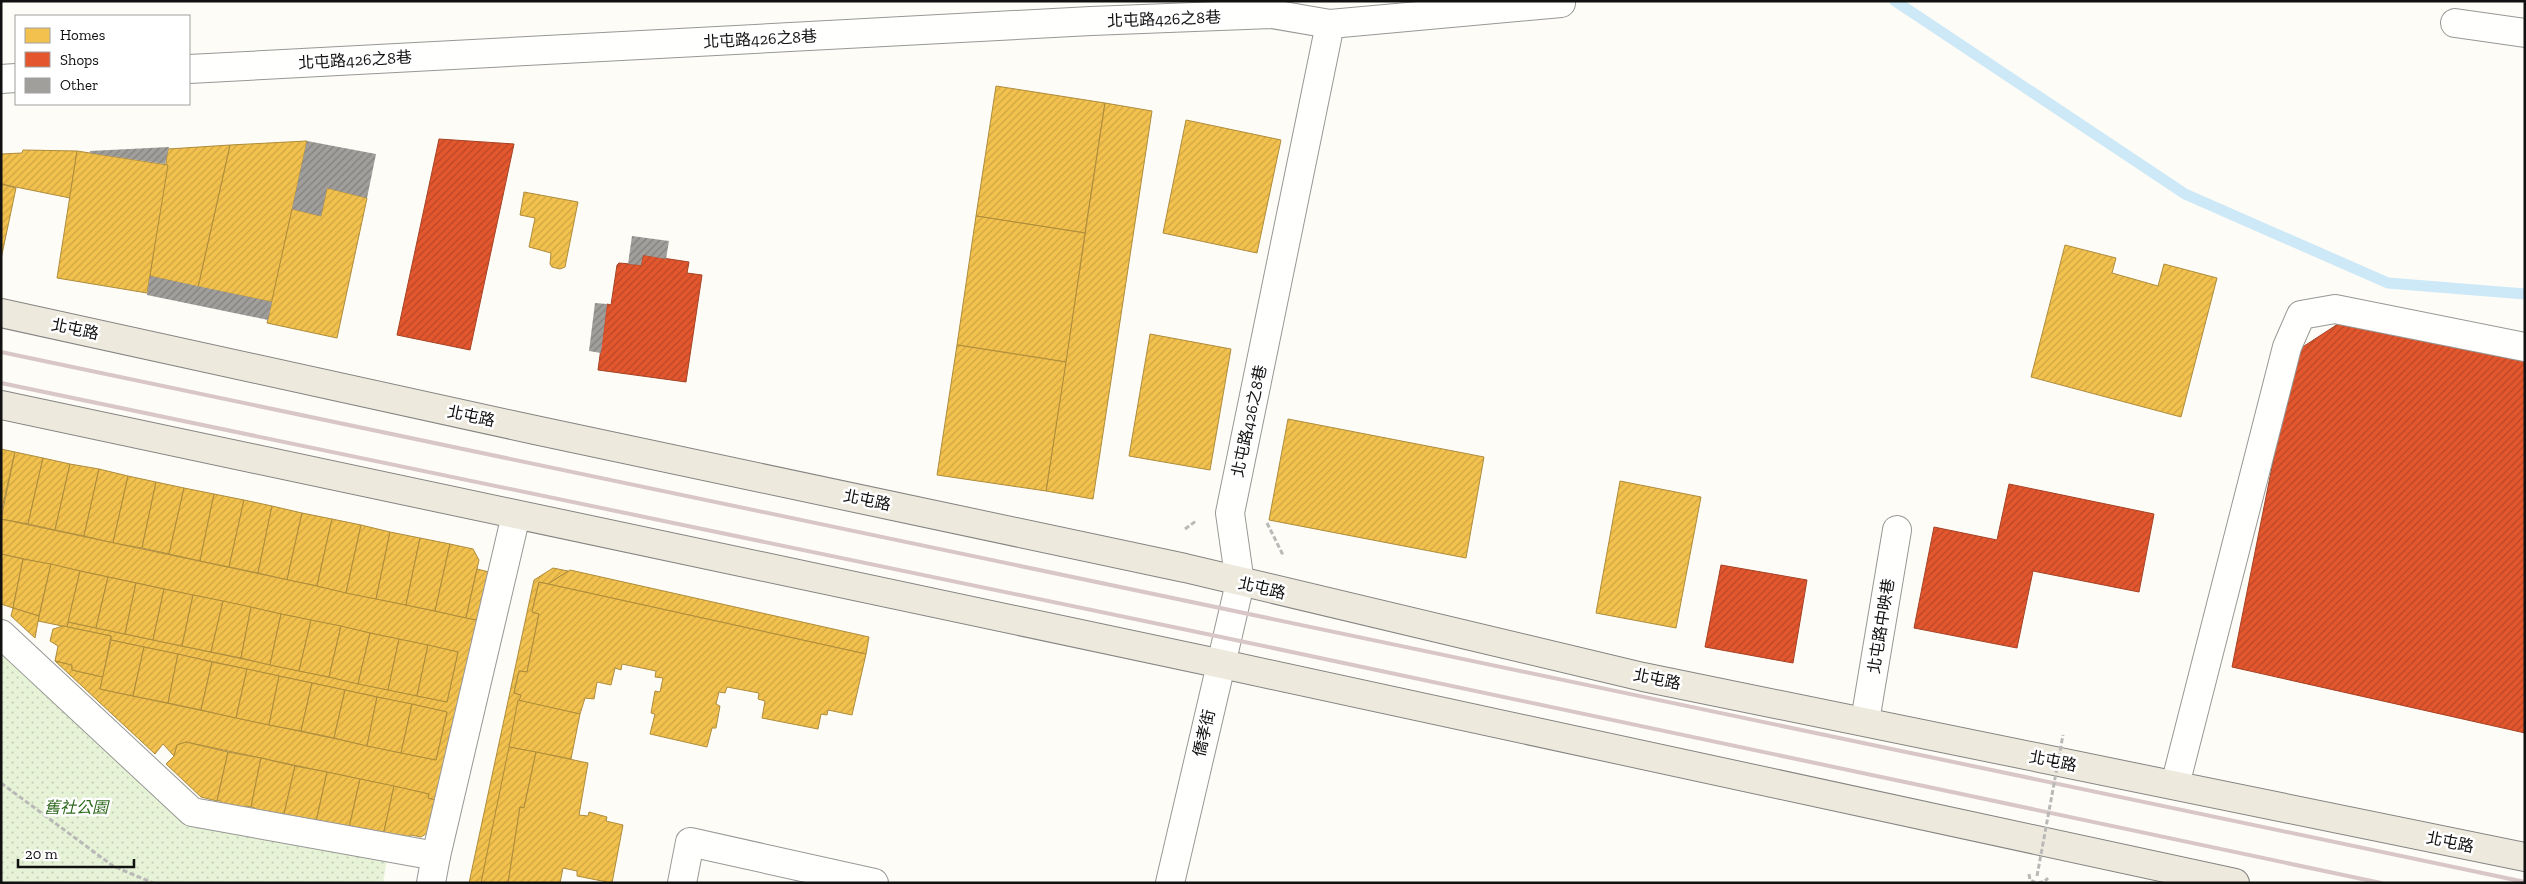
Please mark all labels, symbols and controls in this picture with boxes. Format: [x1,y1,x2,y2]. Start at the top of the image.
street label: 北屯路426之8巷 [1107,8,1221,30]
legend [15,15,190,105]
text: Homes [60,26,105,44]
street label: 北屯路426之8巷 [703,27,817,51]
street label: 北屯路426之8巷 [298,48,412,72]
text: Shops [60,51,99,69]
text: Other [60,76,98,94]
street label: 北屯路 [50,315,100,343]
street label: 北屯路426之8巷 [1228,363,1270,479]
street label: 北屯路 [446,402,496,430]
street label: 北屯路 [842,486,892,514]
street label: 北屯路 [1236,573,1288,603]
street label: 北屯路中映巷 [1864,577,1898,675]
street label: 北屯路 [1632,665,1682,693]
street label: 僑孝街 [1189,707,1219,759]
street label: 北屯路 [2028,747,2078,775]
park label: 舊社公園 [44,798,110,817]
street label: 北屯路 [2425,828,2475,856]
scale bar [18,836,134,868]
text: 20 m [25,845,58,863]

